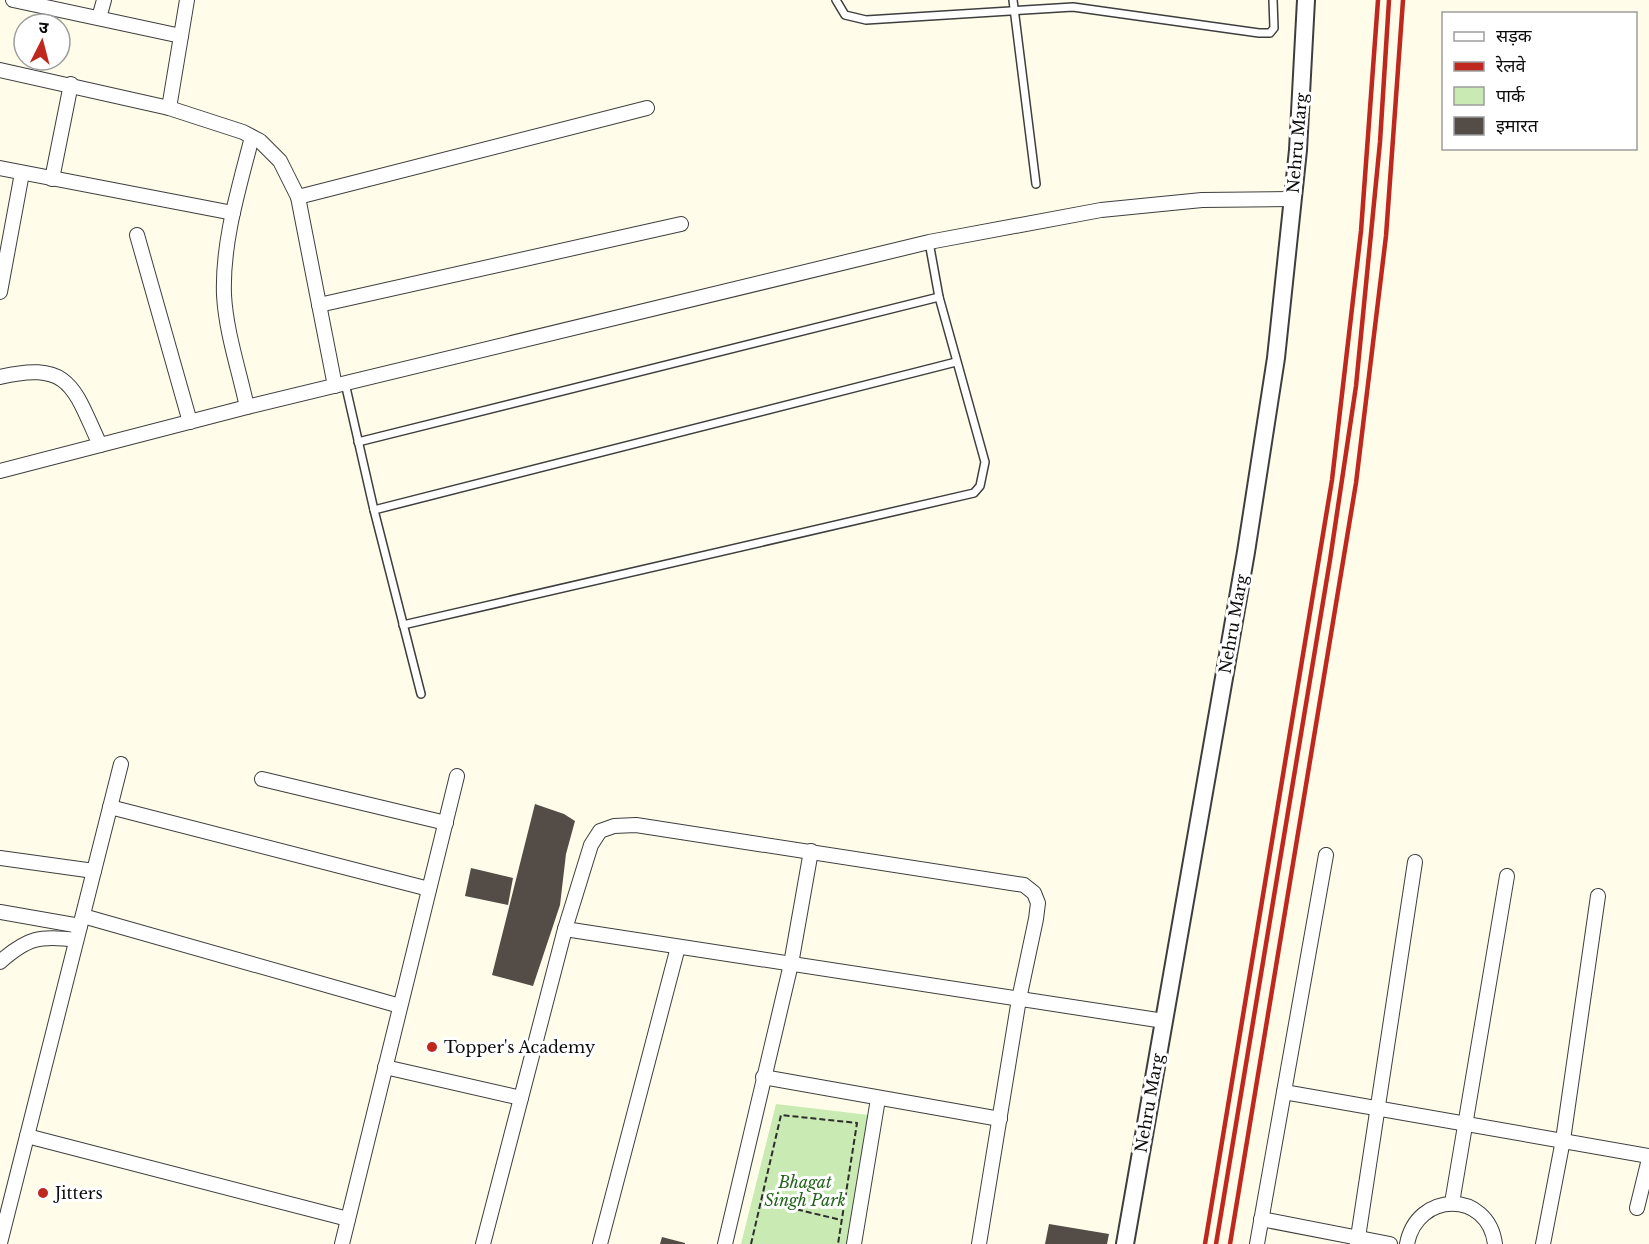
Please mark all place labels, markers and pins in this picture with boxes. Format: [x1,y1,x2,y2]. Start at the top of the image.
place label: Topper's Academy [444,1037,596,1057]
marker: Topper's Academy [425,1040,439,1054]
place label: Jitters [53,1183,103,1203]
marker: Jitters [36,1186,50,1200]

